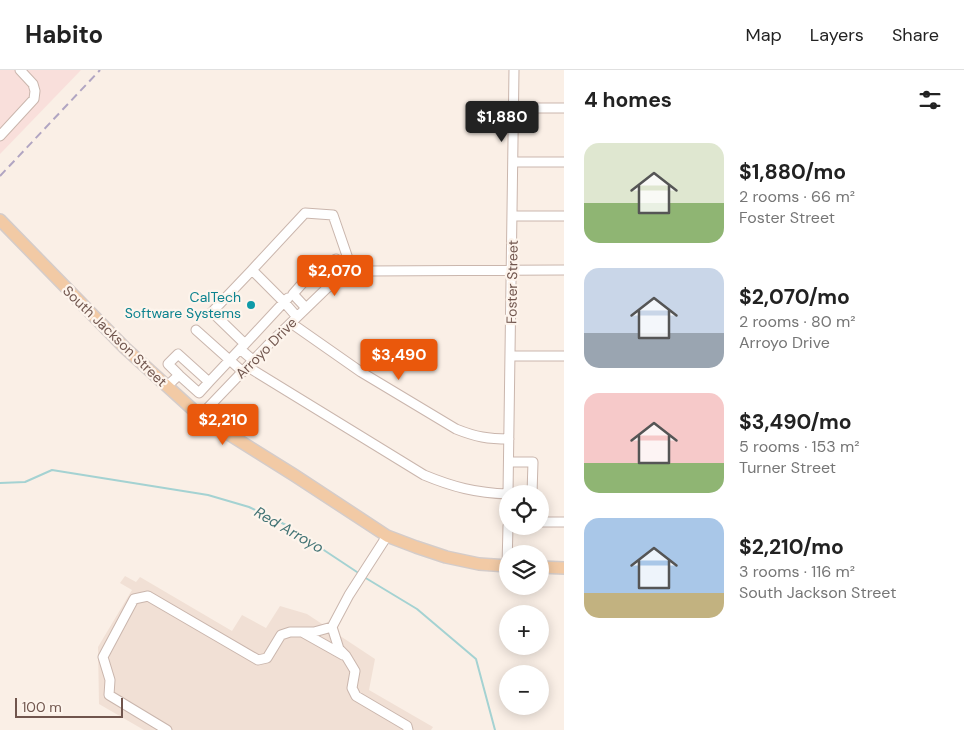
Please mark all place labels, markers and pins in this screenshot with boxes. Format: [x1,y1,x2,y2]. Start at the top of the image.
pin: $1,880 [461,100,543,143]
pin: $2,070 [294,254,376,297]
place label: CalTech Software Systems [125,288,241,322]
marker: CalTech Software Systems [245,299,257,311]
pin: $3,490 [358,338,440,381]
pin: $2,210 [182,404,264,446]

